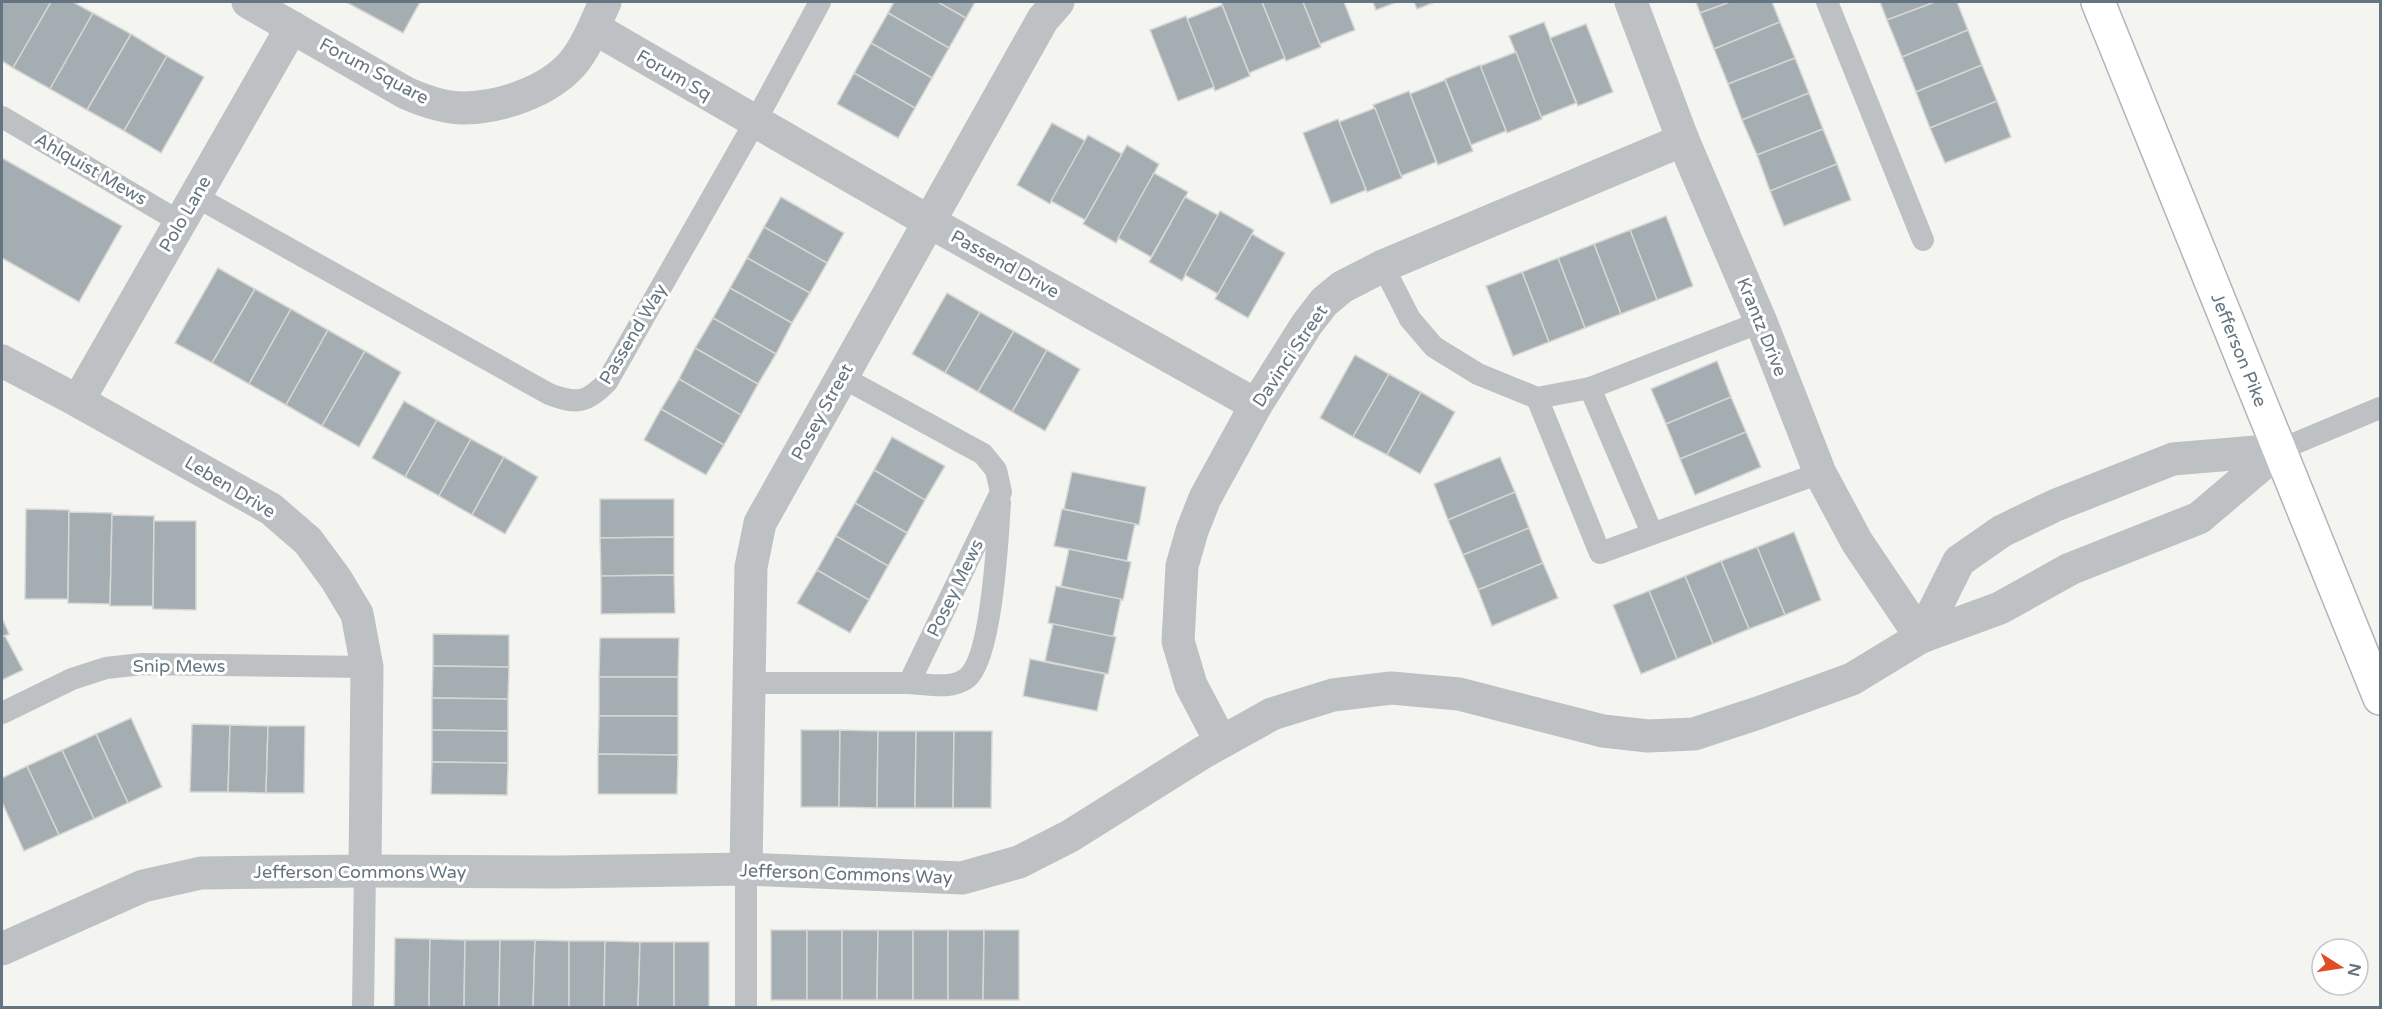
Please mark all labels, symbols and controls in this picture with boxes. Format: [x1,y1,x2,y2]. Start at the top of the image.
street label: Forum Square [316,33,432,109]
street label: Forum Sq [633,45,715,105]
street label: Ahlquist Mews [31,128,151,210]
street label: Polo Lane [154,172,216,256]
street label: Passend Drive [947,225,1063,303]
street label: Krantz Drive [1732,274,1792,380]
street label: Passend Way [594,279,672,388]
street label: Jefferson Pike [2206,290,2272,410]
street label: Davinci Street [1248,301,1332,411]
street label: Posey Street [786,360,858,464]
street label: Leben Drive [181,451,279,523]
street label: Posey Mews [922,536,988,640]
street label: Snip Mews [133,655,225,677]
street label: Jefferson Commons Way [739,859,953,889]
street label: Jefferson Commons Way [254,861,467,883]
north arrow [2310,937,2370,997]
text: N [2343,962,2365,978]

